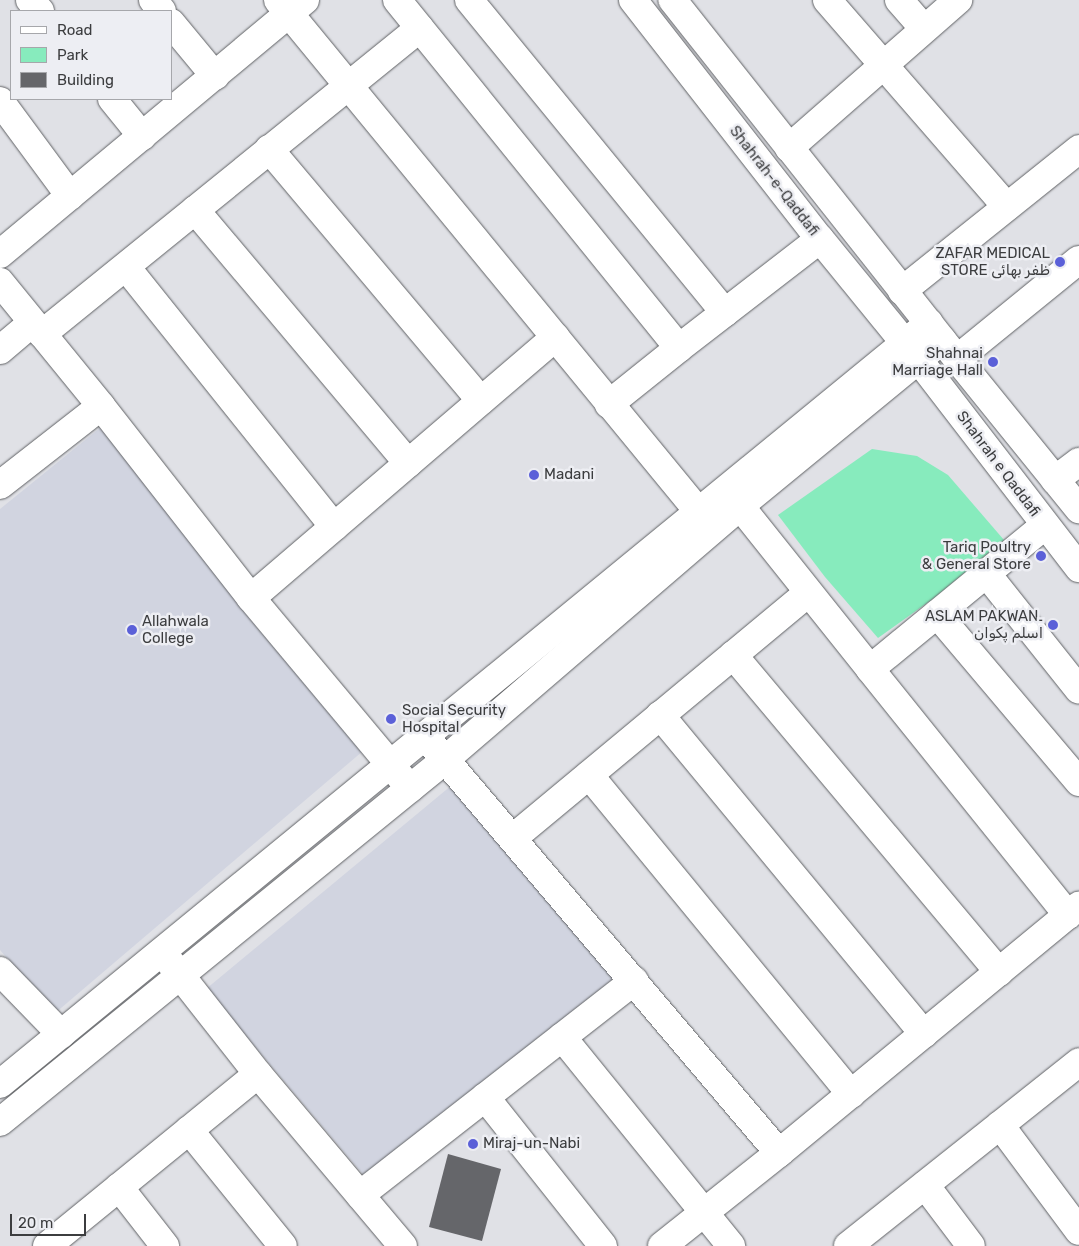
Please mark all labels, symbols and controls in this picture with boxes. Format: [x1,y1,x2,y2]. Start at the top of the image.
legend [10,10,172,100]
text: Road [57,21,93,39]
text: Park [57,46,88,64]
text: Building [57,71,114,89]
street label: Shahrah-e-Qaddafi [725,122,823,240]
place label: ZAFAR MEDICAL STORE ظفر بھائی [935,244,1050,279]
marker: ZAFAR MEDICAL STORE ظفر بھائی [1054,256,1066,268]
place label: Shahnai Marriage Hall [892,344,983,379]
marker: Shahnai Marriage Hall [987,356,999,368]
street label: Shahrah e Qaddafi [952,408,1044,520]
place label: Madani [544,466,594,484]
marker: Madani [528,469,540,481]
place label: Tariq Poultry & General Store [922,538,1031,573]
marker: Tariq Poultry & General Store [1035,550,1047,562]
place label: ASLAM PAKWAN۔ اسلم پکوان [925,607,1043,642]
place label: Allahwala College [142,612,209,647]
marker: ASLAM PAKWAN۔ اسلم پکوان [1047,619,1059,631]
marker: Allahwala College [126,624,138,636]
place label: Social Security Hospital [402,701,506,736]
marker: Social Security Hospital [384,712,398,726]
place label: Miraj-un-Nabi [483,1135,580,1153]
marker: Miraj-un-Nabi [467,1138,479,1150]
scale bar [12,1204,89,1236]
text: 20 m [18,1214,53,1232]

